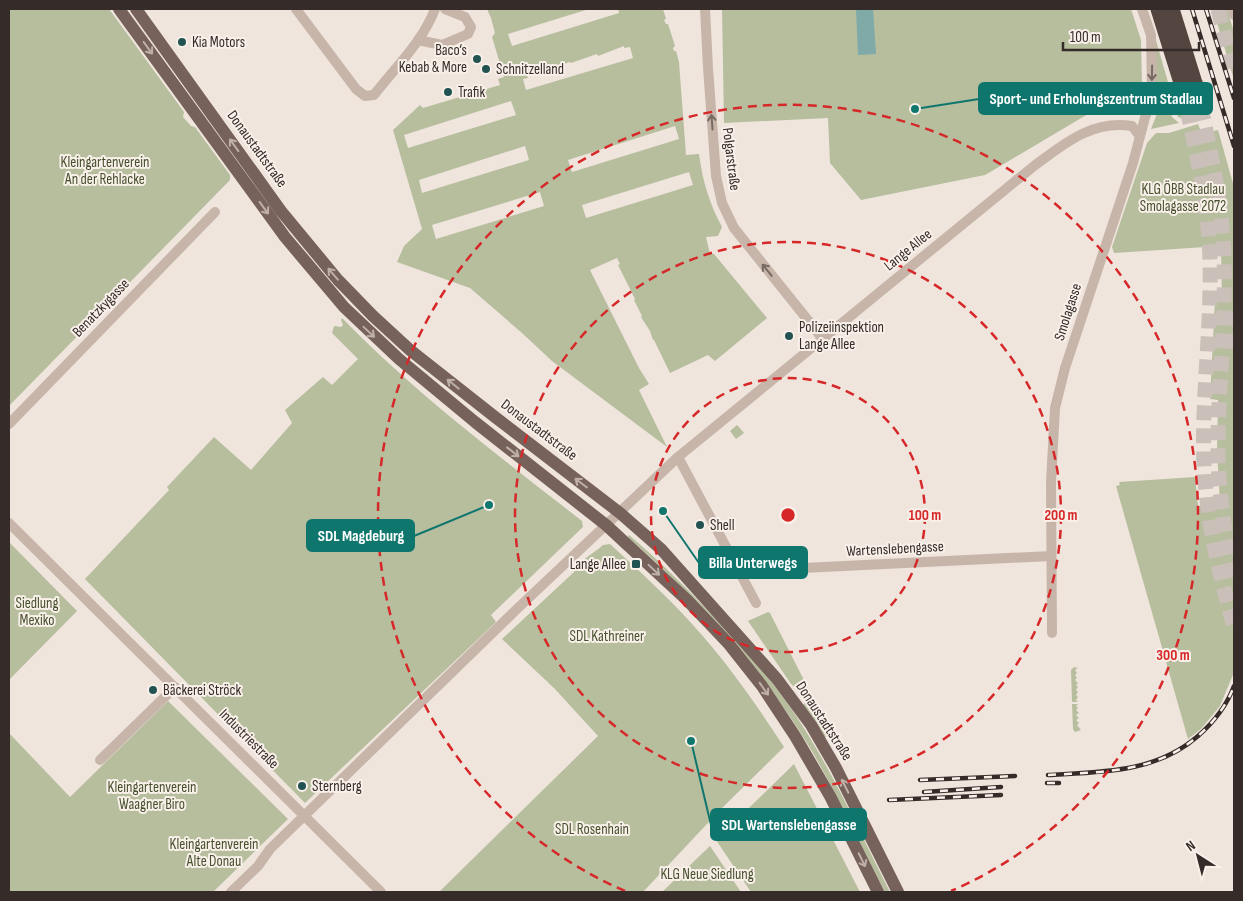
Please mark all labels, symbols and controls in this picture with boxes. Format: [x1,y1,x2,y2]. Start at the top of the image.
scale bar [1063,20,1199,52]
text: 100 m [1070,28,1101,47]
place label: Kia Motors [192,33,245,52]
marker: Kia Motors [176,36,188,48]
one-way arrow [142,41,153,55]
place label: Baco‘s Kebab & More [399,41,467,77]
marker: Baco‘s Kebab & More [471,53,483,65]
place label: Schnitzelland [496,60,564,79]
marker: Schnitzelland [480,63,492,75]
one-way arrow [1147,65,1157,81]
place label: Trafik [458,83,485,102]
callout: Sport- und Erholungszentrum Stadlau [979,83,1212,114]
marker: Trafik [442,86,454,98]
text: Sport- und Erholungszentrum Stadlau [990,90,1202,109]
street label: Donaustadtstraße [223,107,291,191]
one-way arrow [707,115,716,131]
street label: Polgarstraße [718,127,744,191]
one-way arrow [229,138,239,152]
park label: Kleingartenverein An der Rehlacke [61,153,149,189]
park label: KLG ÖBB Stadlau Smolagasse 2072 [1140,180,1226,216]
one-way arrow [259,201,269,215]
street label: Lange Allee [880,225,936,275]
one-way arrow [762,263,773,276]
one-way arrow [327,268,339,281]
street label: Benatzkygasse [68,275,134,341]
street label: Smolagasse [1050,281,1086,343]
place label: Polizeiinspektion Lange Allee [799,318,884,354]
one-way arrow [363,326,376,338]
marker: Polizeiinspektion Lange Allee [783,330,795,342]
one-way arrow [446,378,459,389]
street label: Donaustadtstraße [497,395,581,465]
one-way arrow [507,446,520,457]
one-way arrow [574,478,588,488]
centre of rings [779,506,797,524]
text: 100 m [909,506,941,525]
text: 200 m [1044,506,1078,525]
place label: Shell [710,516,734,535]
marker: Shell [694,519,706,531]
callout: SDL Magdeburg [307,520,414,551]
text: SDL Magdeburg [318,527,405,546]
street label: Wartenslebengasse [846,537,944,561]
callout: Billa Unterwegs [699,547,807,578]
text: Billa Unterwegs [709,554,797,573]
place label: Lange Allee [570,555,626,574]
marker: Lange Allee [630,558,642,570]
one-way arrow [648,564,661,576]
park label: Siedlung Mexiko [16,594,58,630]
park label: SDL Kathreiner [570,627,645,646]
text: 300 m [1156,646,1190,665]
street label: Donaustadtstraße [791,678,857,764]
place label: Bäckerei Ströck [163,681,242,700]
one-way arrow [758,682,769,696]
marker: Bäckerei Ströck [147,684,159,696]
street label: Industriestraße [215,705,283,773]
place label: Sternberg [312,777,362,796]
park label: Kleingartenverein Waagner Biro [108,778,196,814]
one-way arrow [840,779,849,794]
marker: Sternberg [296,780,308,792]
callout: SDL Wartenslebengasse [711,809,866,840]
text: SDL Wartenslebengasse [721,816,857,835]
park label: SDL Rosenhain [555,820,629,839]
north arrow [1173,831,1223,881]
park label: Kleingartenverein Alte Donau [170,835,258,871]
text: N [1183,837,1199,855]
one-way arrow [858,852,867,867]
park label: KLG Neue Siedlung [660,865,754,884]

